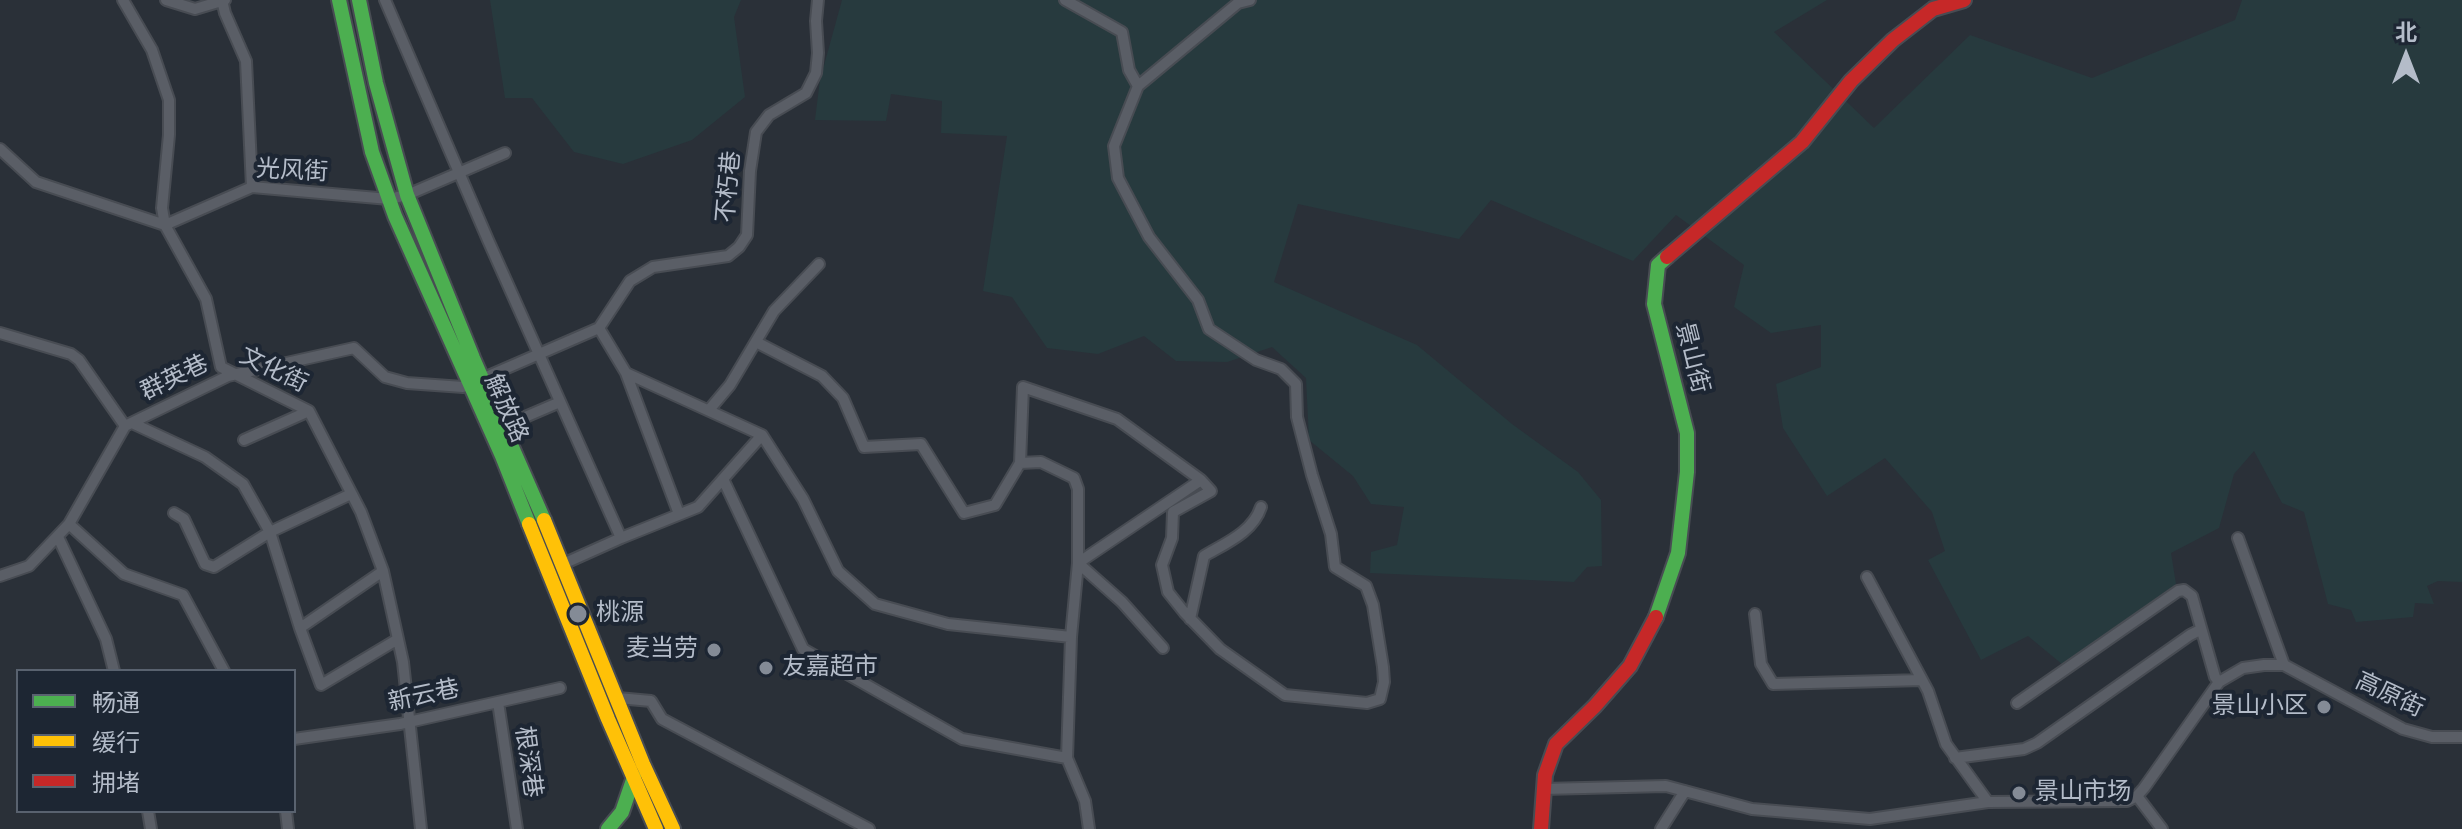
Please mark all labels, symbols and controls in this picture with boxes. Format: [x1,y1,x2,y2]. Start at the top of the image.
text: 北 [2395,15,2417,49]
north arrow [2366,16,2446,96]
street label: 不朽巷 [713,150,747,224]
street label: 光风街 [255,156,329,188]
street label: 景山街 [1668,320,1714,396]
street label: 文化街 [234,342,312,400]
street label: 群英巷 [136,350,214,408]
street label: 解放路 [477,370,533,448]
place label: 桃源 [596,600,644,628]
marker: 桃源 [567,603,589,625]
place label: 麦当劳 [626,636,698,664]
marker: 麦当劳 [705,641,723,659]
place label: 友嘉超市 [782,654,878,682]
marker: 友嘉超市 [757,659,775,677]
street label: 高原街 [2350,668,2428,724]
legend [16,669,296,813]
street label: 新云巷 [386,675,462,719]
text: 畅通 [92,684,140,720]
place label: 景山小区 [2212,693,2308,721]
marker: 景山小区 [2315,698,2333,716]
text: 缓行 [92,724,140,760]
street label: 根深巷 [508,724,546,800]
text: 拥堵 [92,764,140,800]
place label: 景山市场 [2035,779,2131,807]
marker: 景山市场 [2010,784,2028,802]

